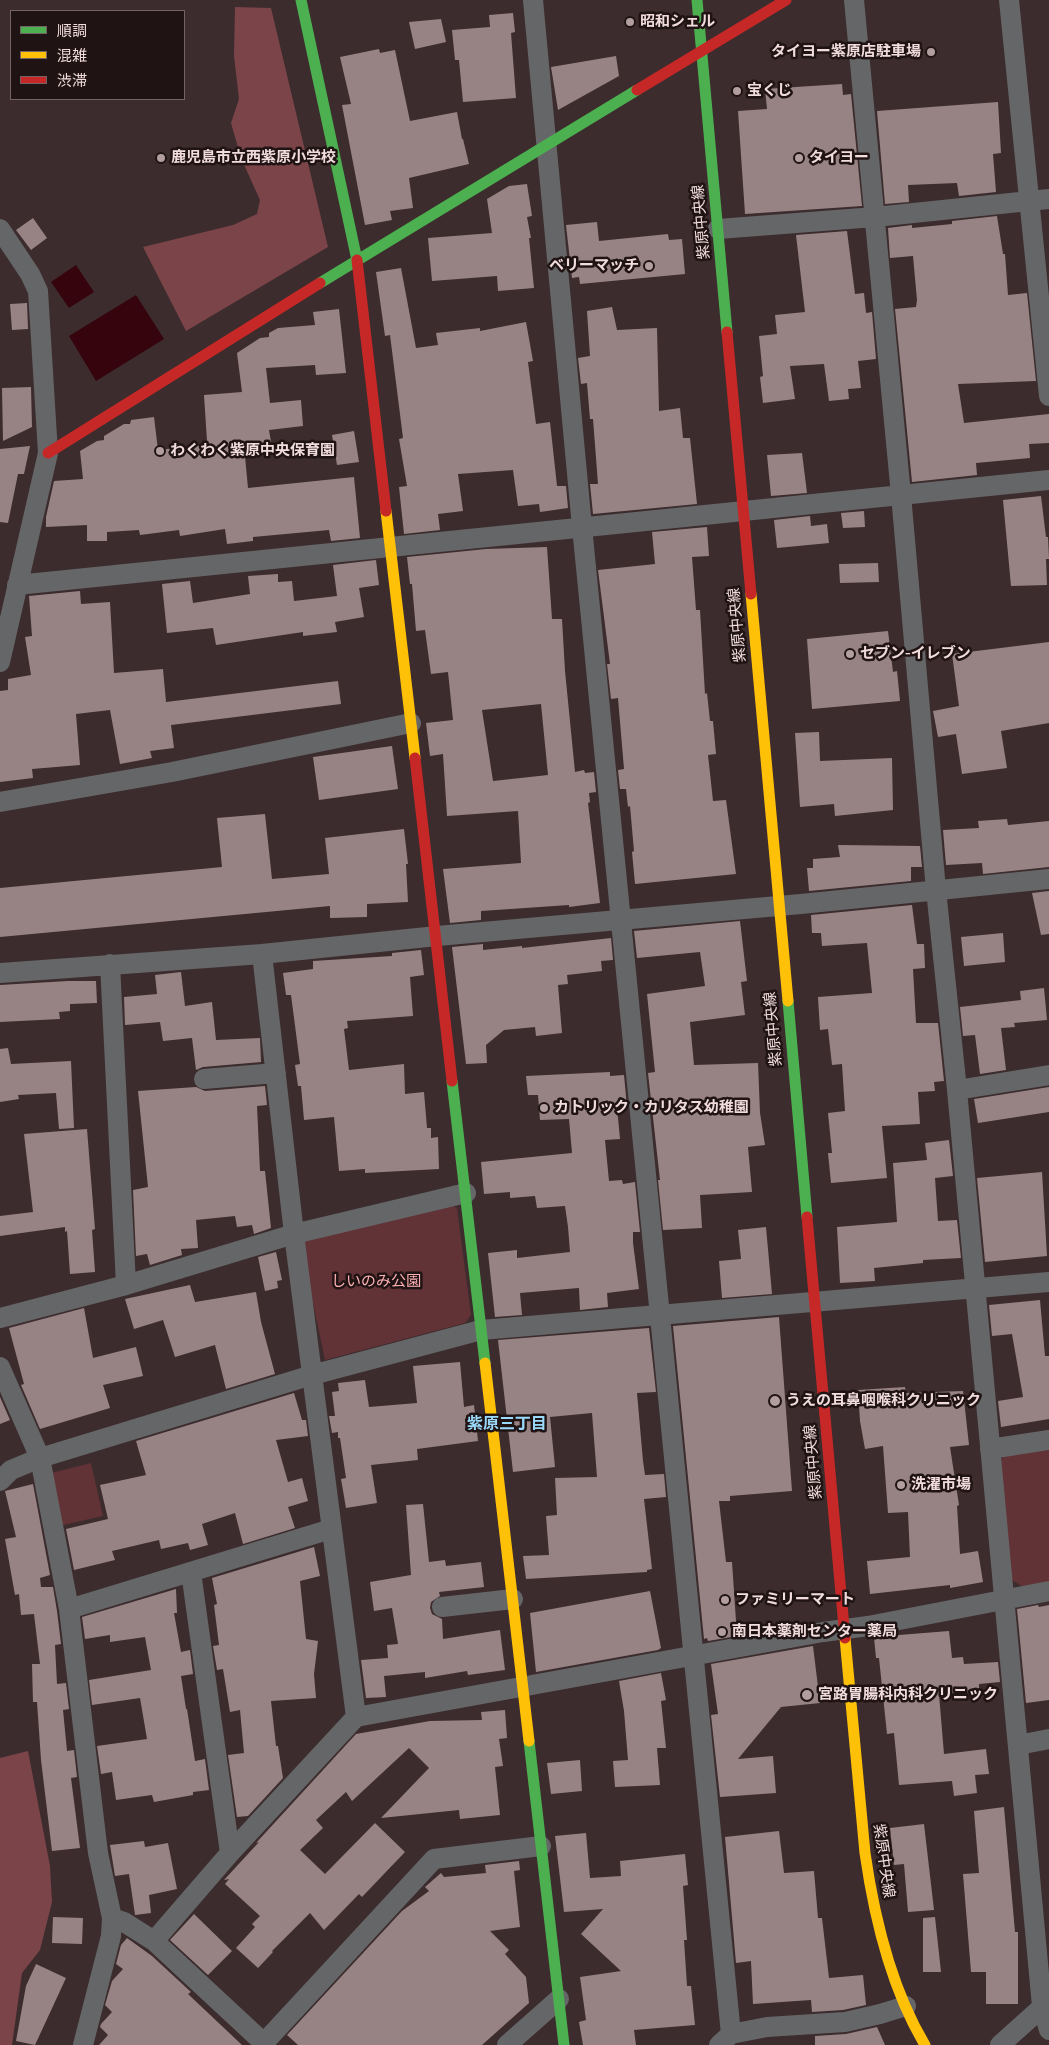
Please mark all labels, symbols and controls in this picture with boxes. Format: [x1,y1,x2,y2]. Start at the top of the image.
legend [10,10,185,100]
place label: 昭和シェル [640,13,715,31]
marker: 昭和シェル [624,16,636,28]
text: 順調 [57,22,87,41]
place label: タイヨー紫原店駐車場 [771,43,921,61]
marker: タイヨー紫原店駐車場 [925,46,937,58]
text: 混雑 [57,47,87,66]
text: 渋滞 [57,72,87,91]
place label: 宝くじ [747,82,792,100]
marker: 宝くじ [731,85,743,97]
place label: 鹿児島市立西紫原小学校 [171,149,336,167]
place label: タイヨー [809,149,869,167]
marker: 鹿児島市立西紫原小学校 [155,152,167,164]
marker: タイヨー [793,152,805,164]
street label: 紫原中央線 [690,184,714,260]
place label: ベリーマッチ [549,257,639,275]
marker: ベリーマッチ [643,260,655,272]
place label: わくわく紫原中央保育園 [170,442,335,460]
marker: わくわく紫原中央保育園 [154,445,166,457]
street label: 紫原中央線 [726,587,750,663]
place label: セブン-イレブン [860,645,971,663]
marker: セブン-イレブン [844,648,856,660]
street label: 紫原中央線 [762,991,786,1067]
place label: カトリック・カリタス幼稚園 [554,1099,749,1117]
marker: カトリック・カリタス幼稚園 [538,1102,550,1114]
park label: しいのみ公園 [331,1273,421,1291]
place label: うえの耳鼻咽喉科クリニック [786,1392,981,1410]
marker: うえの耳鼻咽喉科クリニック [768,1394,782,1408]
district label: 紫原三丁目 [467,1415,547,1435]
street label: 紫原中央線 [802,1424,826,1500]
place label: 洗濯市場 [911,1476,971,1494]
marker: 洗濯市場 [895,1479,907,1491]
place label: ファミリーマート [735,1591,855,1609]
marker: ファミリーマート [719,1594,731,1606]
place label: 南日本薬剤センター薬局 [732,1623,897,1641]
marker: 南日本薬剤センター薬局 [716,1626,728,1638]
place label: 宮路胃腸科内科クリニック [818,1686,998,1704]
marker: 宮路胃腸科内科クリニック [800,1688,814,1702]
street label: 紫原中央線 [869,1823,897,1899]

